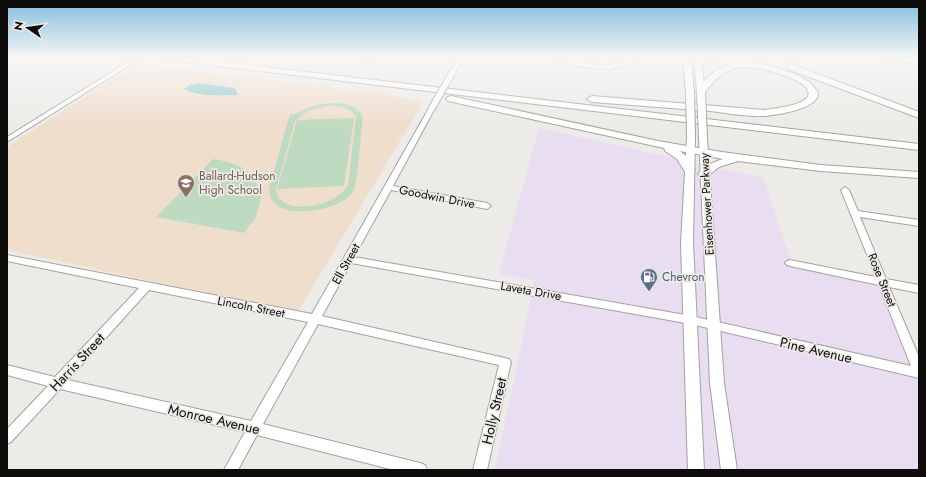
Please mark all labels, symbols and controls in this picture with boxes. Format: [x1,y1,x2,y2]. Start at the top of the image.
north arrow [8,8,48,48]
text: N [9,20,27,32]
street label: Eisenhower Parkway [695,152,719,256]
place label: Ballard-Hudson High School [199,167,276,199]
school or university icon: Ballard-Hudson High School [176,173,196,198]
street label: Goodwin Drive [397,181,477,213]
street label: Ell Street [327,240,365,288]
street label: Rose Street [863,250,901,310]
fuel station icon: Chevron [639,267,659,292]
place label: Chevron [662,268,705,286]
street label: Laveta Drive [499,277,563,305]
street label: Lincoln Street [216,292,286,322]
street label: Harris Street [45,328,110,396]
street label: Pine Avenue [778,332,854,368]
street label: Holly Street [477,375,512,446]
street label: Monroe Avenue [166,399,262,439]

